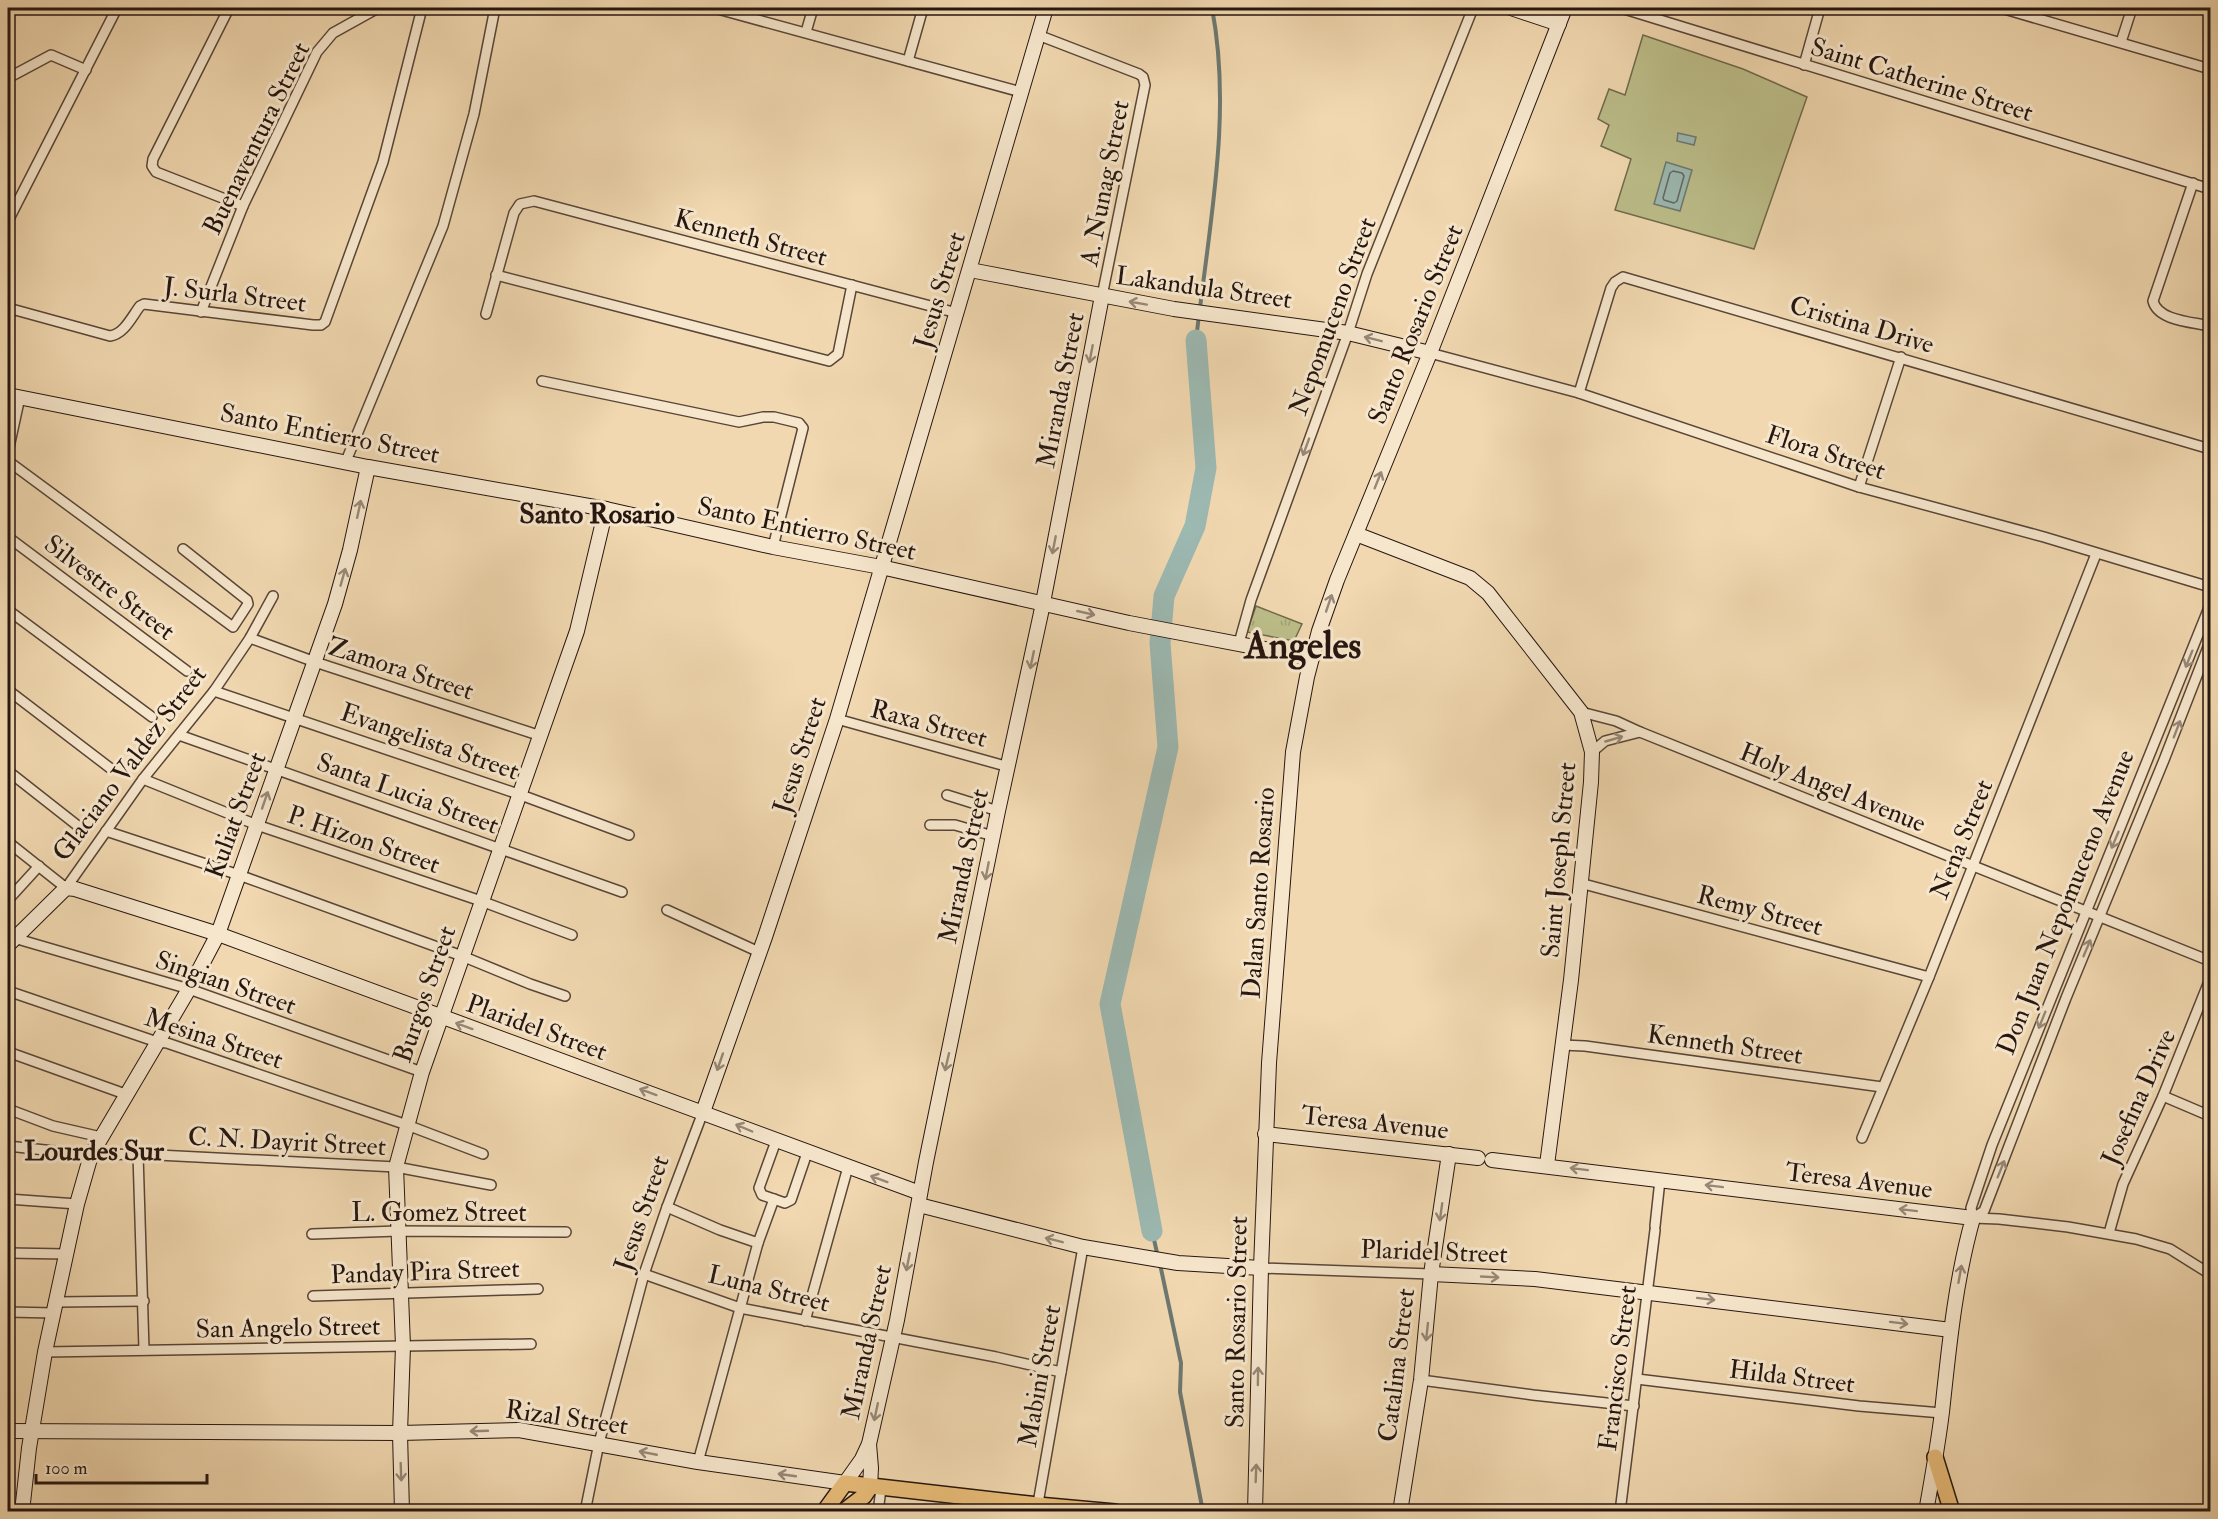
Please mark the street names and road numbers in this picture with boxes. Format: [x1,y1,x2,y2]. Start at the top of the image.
street label: Saint Catherine Street [1807,31,2037,129]
street label: Buenaventura Street [196,37,317,240]
street label: A. Nunag Street [1073,98,1137,270]
street label: Kenneth Street [671,202,831,274]
street label: Nepomuceno Street [1282,213,1384,420]
street label: Santo Rosario Street [1361,220,1471,429]
street label: Jesus Street [907,228,973,353]
street label: Lakandula Street [1114,260,1294,316]
street label: J. Surla Street [161,270,308,320]
street label: Cristina Drive [1786,289,1938,361]
street label: Miranda Street [1030,310,1092,471]
street label: Santo Entierro Street [217,397,442,471]
street label: Flora Street [1762,419,1890,487]
street label: Santo Entierro Street [695,490,919,568]
street label: Silvestre Street [38,528,181,647]
street label: Zamora Street [324,630,478,708]
street label: Glaciano Valdez Street [46,660,214,868]
street label: Jesus Street [766,693,834,818]
street label: Raxa Street [867,693,991,755]
street label: Evangelista Street [336,696,523,787]
street label: Holy Angel Avenue [1735,736,1930,840]
street label: Don Juan Nepomuceno Avenue [1990,745,2143,1060]
street label: Santa Lucia Street [312,746,503,842]
street label: Kuliat Street [198,748,274,883]
street label: Saint Joseph Street [1535,761,1584,959]
street label: Nena Street [1924,775,2000,904]
street label: Miranda Street [932,786,996,947]
street label: Dalan Santo Rosario [1236,786,1282,1000]
street label: P. Hizon Street [283,799,444,881]
street label: Remy Street [1693,879,1826,943]
street label: Burgos Street [387,922,463,1067]
street label: Singian Street [151,944,300,1022]
street label: Plaridel Street [462,988,611,1068]
street label: Mesina Street [140,1002,287,1076]
street label: Kenneth Street [1645,1018,1805,1072]
street label: Josefina Drive [2094,1024,2183,1171]
street label: Teresa Avenue [1300,1099,1450,1147]
street label: C. N. Dayrit Street [187,1121,387,1163]
street label: Jesus Street [607,1151,677,1276]
street label: Teresa Avenue [1784,1156,1934,1206]
street label: L. Gomez Street [351,1197,527,1229]
street label: Santo Rosario Street [1219,1216,1255,1428]
street label: Plaridel Street [1360,1233,1508,1271]
street label: Panday Pira Street [330,1253,520,1291]
street label: Luna Street [704,1258,833,1320]
street label: Miranda Street [835,1262,899,1423]
street label: Francisco Street [1592,1283,1644,1453]
street label: Catalina Street [1372,1286,1422,1444]
street label: Mabini Street [1012,1303,1068,1450]
street label: San Angelo Street [195,1310,381,1346]
street label: Hilda Street [1727,1353,1857,1401]
street label: Rizal Street [503,1394,630,1442]

